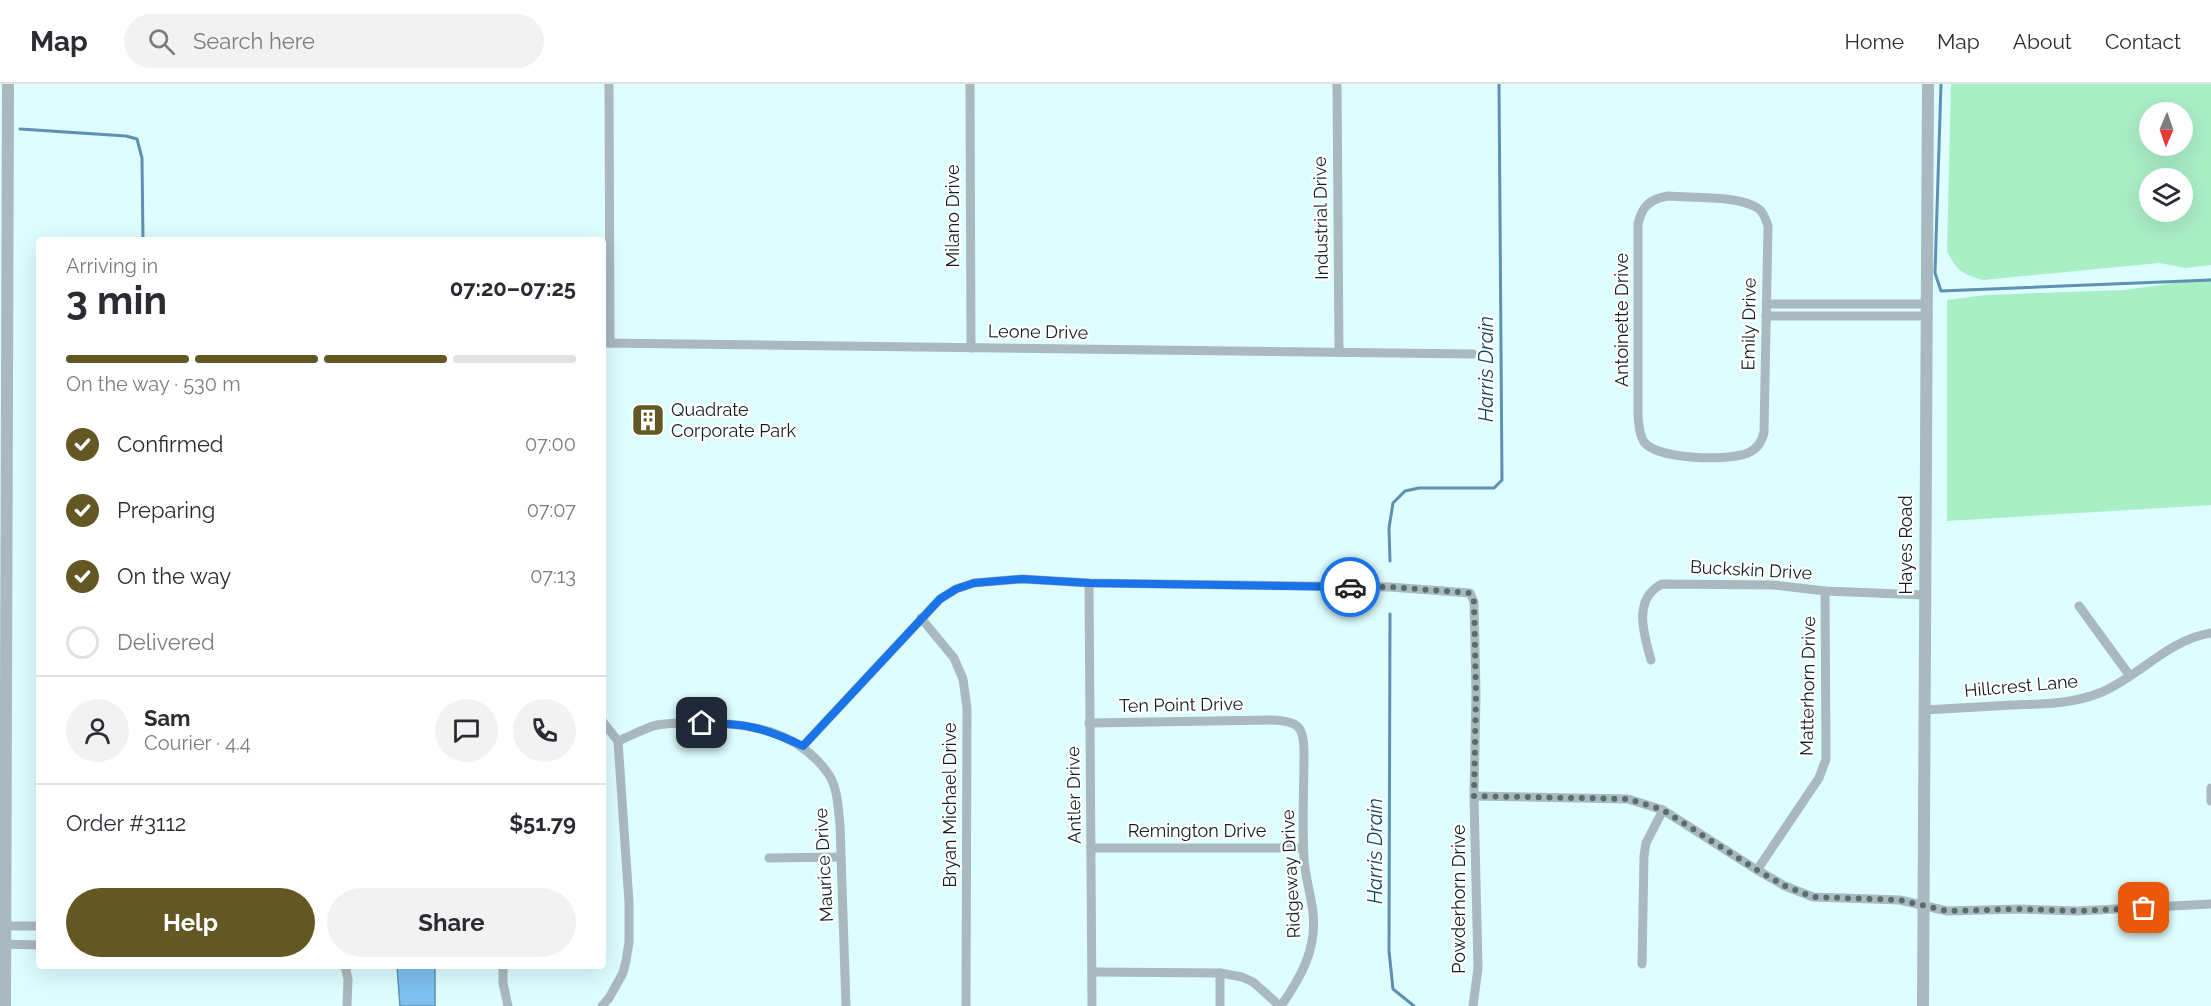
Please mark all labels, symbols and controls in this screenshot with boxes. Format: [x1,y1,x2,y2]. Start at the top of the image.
search box [124,14,544,68]
text: Map [30,25,88,58]
icon: search [145,25,178,58]
text: Search here [193,28,315,54]
text: Home [1845,29,1904,54]
text: Map [1937,29,1980,54]
text: About [2013,29,2072,54]
text: Contact [2105,29,2181,54]
north arrow [2139,102,2193,156]
map controls [2139,102,2193,222]
street label: Industrial Drive [1309,156,1332,280]
street label: Milano Drive [942,164,963,268]
button: layers [2139,168,2193,222]
street label: Antoinette Drive [1611,253,1632,387]
text: Arriving in [66,254,158,278]
text: 07:20–07:25 [450,275,576,301]
text: 3 min [66,277,167,323]
street label: Emily Drive [1737,277,1760,371]
water label: Harris Drain [1474,316,1498,422]
street label: Leone Drive [988,320,1089,343]
text: On the way · 530 m [66,372,241,396]
place label: Quadrate Corporate Park [671,399,796,441]
building icon: Quadrate Corporate Park [630,402,666,438]
icon: check [66,428,99,461]
text: Confirmed [117,431,224,457]
text: 07:00 [525,432,576,456]
icon: check [66,494,99,527]
street label: Hayes Road [1895,495,1916,595]
text: Preparing [117,497,215,523]
text: 07:07 [527,498,576,522]
street label: Buckskin Drive [1689,556,1813,583]
courier [1320,557,1380,617]
icon: check [66,560,99,593]
text: On the way [117,563,231,589]
text: 07:13 [530,564,576,588]
icon: car [1334,571,1367,604]
street label: Matterhorn Drive [1796,616,1819,756]
text: Delivered [117,629,215,655]
street label: Hillcrest Lane [1963,670,2079,701]
street label: Ten Point Drive [1119,693,1244,716]
pin [676,697,727,748]
button: person [66,699,129,762]
button: chat [435,699,498,762]
button: phone [513,699,576,762]
text: Sam [144,705,191,731]
icon: home [685,706,718,739]
street label: Bryan Michael Drive [939,722,960,888]
text: Courier · 4.4 [144,731,251,755]
street label: Antler Drive [1062,746,1085,844]
water label: Harris Drain [1363,798,1387,904]
street label: Maurice Drive [810,807,837,923]
street label: Ridgeway Drive [1277,809,1304,939]
text: Order #3112 [66,810,186,836]
text: $51.79 [509,810,576,836]
street label: Remington Drive [1128,820,1267,841]
street label: Powderhorn Drive [1448,824,1469,974]
pin [2118,882,2169,933]
button: Help [66,888,315,957]
button: Share [327,888,576,957]
icon: bag [2127,891,2160,924]

